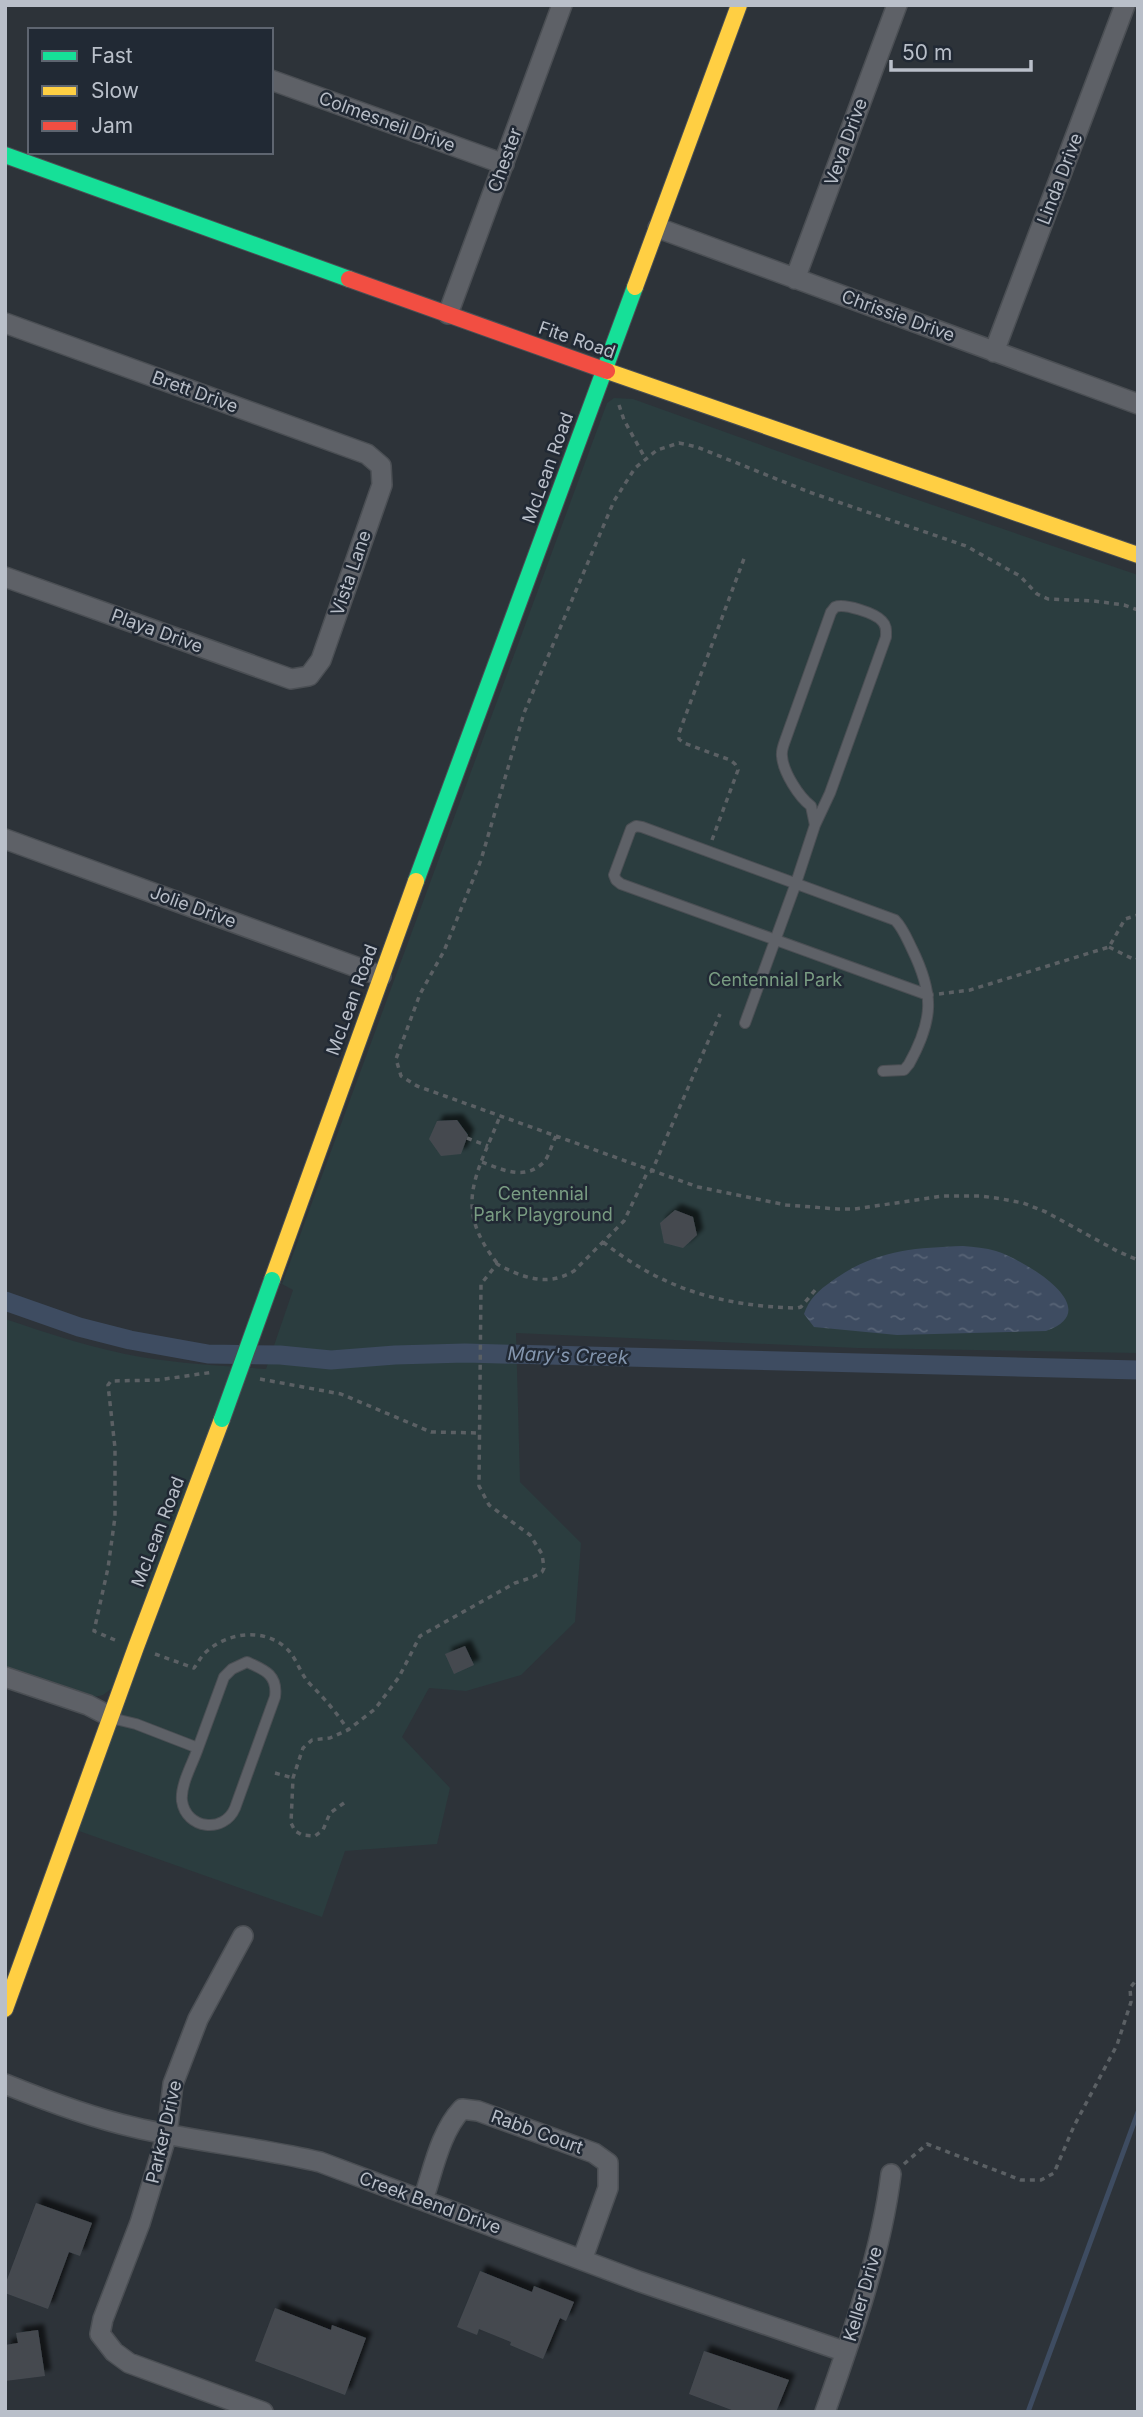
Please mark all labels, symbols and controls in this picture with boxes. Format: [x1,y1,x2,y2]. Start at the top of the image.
legend [28,28,273,154]
scale bar [891,28,1031,72]
text: 50 m [902,40,952,65]
text: Fast [91,43,133,68]
text: Slow [91,78,139,103]
street label: Colmesneil Drive [316,87,458,156]
street label: Veva Drive [820,95,871,188]
text: Jam [91,113,133,138]
street label: Chester [483,125,526,195]
street label: Linda Drive [1033,130,1087,227]
street label: Chrissie Drive [839,285,958,346]
street label: Fite Road [536,317,618,362]
street label: Brett Drive [149,366,241,417]
street label: McLean Road [518,409,577,526]
street label: Vista Lane [326,527,375,618]
street label: Playa Drive [109,604,206,657]
street label: Jolie Drive [147,881,239,932]
street label: McLean Road [322,941,381,1058]
park label: Centennial Park [708,969,842,990]
park label: Centennial Park Playground [473,1183,613,1225]
water label: Mary's Creek [507,1342,629,1369]
street label: McLean Road [127,1474,188,1590]
street label: Parker Drive [141,2078,186,2185]
street label: Rabb Court [488,2105,586,2158]
street label: Creek Bend Drive [356,2167,504,2238]
street label: Keller Drive [839,2244,886,2344]

